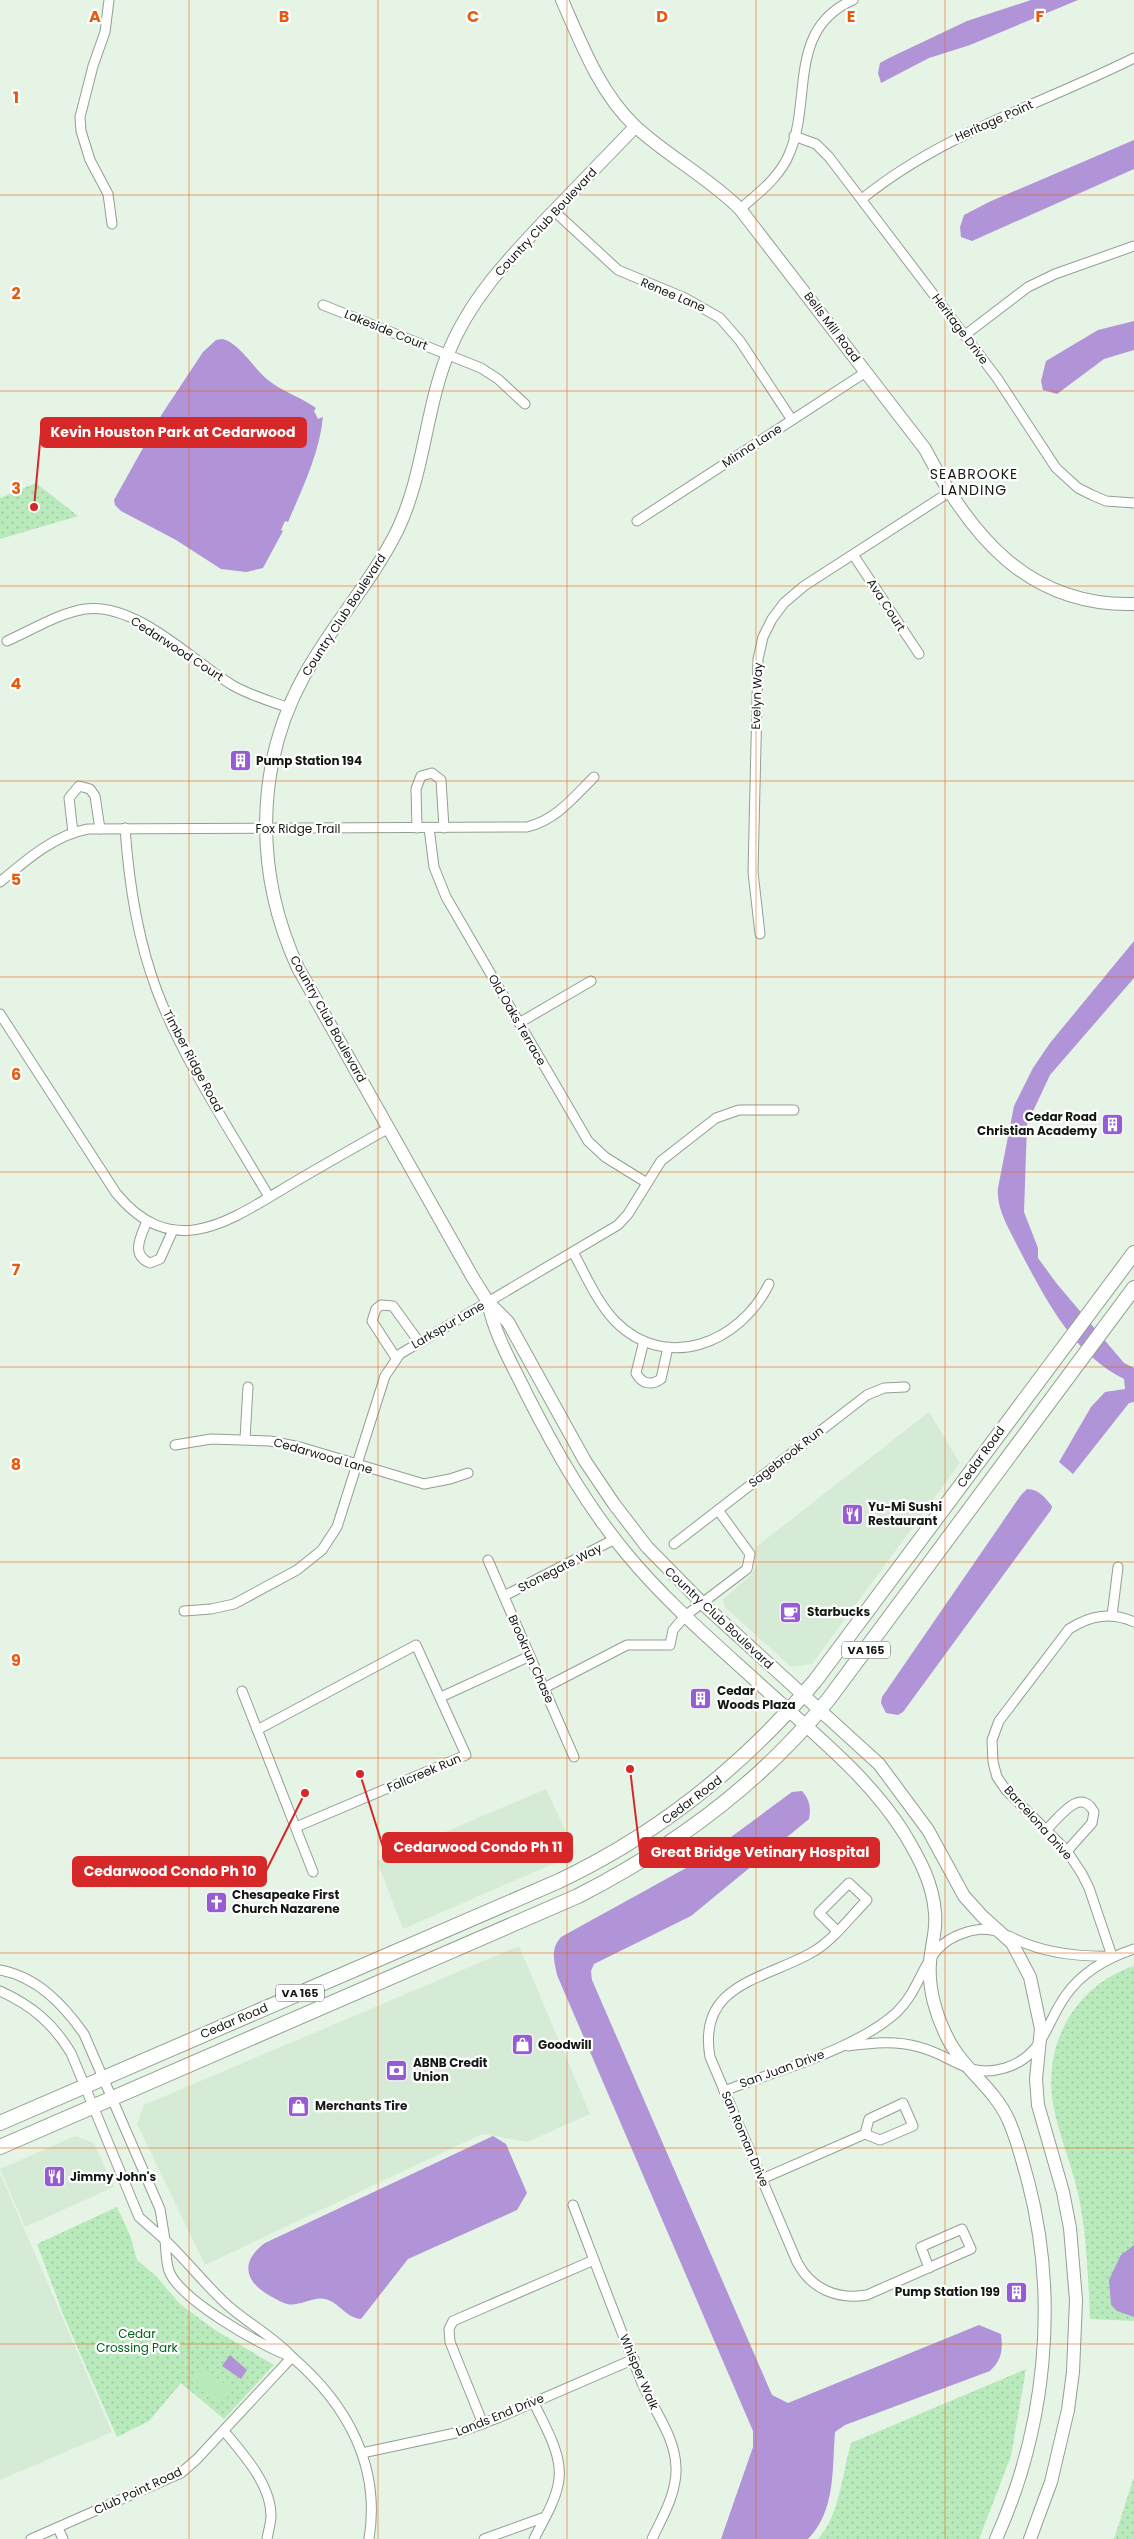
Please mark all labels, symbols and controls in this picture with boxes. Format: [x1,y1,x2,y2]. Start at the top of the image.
text: A [89,5,101,28]
text: B [279,5,289,28]
text: C [467,5,479,28]
text: D [656,5,668,28]
text: E [847,5,855,28]
text: F [1036,5,1045,28]
text: 1 [13,86,19,109]
street label: Heritage Point [952,96,1036,145]
street label: Country Club Boulevard [491,164,601,280]
street label: Renee Lane [638,273,708,316]
text: 2 [11,282,21,305]
street label: Bells Mill Road [800,288,864,365]
street label: Heritage Drive [928,290,993,368]
street label: Lakeside Court [342,305,430,354]
callout: Kevin Houston Park at Cedarwood [41,418,306,447]
street label: Minna Lane [718,420,785,471]
text: Kevin Houston Park at Cedarwood [51,422,295,442]
district label: SEABROOKE LANDING [930,464,1018,500]
text: 3 [11,477,21,500]
street label: Country Club Boulevard [298,550,390,679]
street label: Ava Court [863,575,910,634]
street label: Cedarwood Court [128,612,227,685]
street label: Evelyn Way [747,662,766,730]
text: 4 [11,672,22,695]
building icon: Pump Station 194 [228,749,252,773]
place label: Pump Station 194 [256,752,362,769]
street label: Fox Ridge Trail [256,820,340,837]
text: 5 [11,868,21,891]
street label: Country Club Boulevard [286,952,371,1085]
street label: Old Oaks Terrace [484,971,550,1068]
street label: Timber Ridge Road [159,1007,228,1115]
text: 6 [11,1063,21,1086]
place label: Cedar Road Christian Academy [977,1108,1097,1139]
building icon: Cedar Road Christian Academy [1101,1112,1125,1136]
text: 7 [12,1258,21,1281]
street label: Larkspur Lane [408,1297,488,1352]
street label: Sagebrook Run [745,1422,827,1491]
street label: Cedar Road [953,1423,1009,1491]
street label: Cedarwood Lane [272,1433,375,1478]
text: 8 [11,1453,21,1476]
place label: Yu-Mi Sushi Restaurant [868,1498,942,1529]
restaurant icon: Yu-Mi Sushi Restaurant [840,1502,864,1526]
street label: Stonegate Way [515,1539,605,1596]
street label: Country Club Boulevard [661,1563,777,1673]
cafe icon: Starbucks [779,1600,803,1624]
place label: Starbucks [807,1603,870,1620]
street label: Brookrun Chase [504,1612,559,1706]
road number: VA 165 [842,1642,890,1658]
text: 9 [11,1649,21,1672]
place label: Cedar Woods Plaza [717,1682,796,1713]
building icon: Cedar Woods Plaza [689,1686,713,1710]
street label: Fallcreek Run [384,1749,463,1796]
street label: Cedar Road [658,1771,725,1828]
street label: Barcelona Drive [1000,1782,1076,1863]
callout: Cedarwood Condo Ph 11 [383,1833,572,1862]
text: Cedarwood Condo Ph 11 [394,1837,562,1857]
callout: Great Bridge Vetinary Hospital [640,1838,879,1867]
text: Great Bridge Vetinary Hospital [651,1842,869,1862]
callout: Cedarwood Condo Ph 10 [73,1857,266,1886]
text: Cedarwood Condo Ph 10 [84,1861,256,1881]
place label: Chesapeake First Church Nazarene [232,1886,340,1917]
church icon: Chesapeake First Church Nazarene [204,1890,228,1914]
road number: VA 165 [276,1985,324,2002]
street label: Cedar Road [197,1999,270,2042]
shop icon: Goodwill [510,2033,534,2057]
place label: Goodwill [538,2036,592,2053]
street label: San Juan Drive [737,2045,827,2092]
place label: ABNB Credit Union [413,2054,488,2085]
bank icon: ABNB Credit Union [385,2058,409,2082]
street label: San Roman Drive [718,2088,773,2189]
shop icon: Merchants Tire [287,2094,311,2118]
place label: Merchants Tire [315,2097,408,2114]
restaurant icon: Jimmy John's [42,2165,66,2189]
place label: Jimmy John's [70,2168,156,2185]
building icon: Pump Station 199 [1004,2280,1028,2304]
place label: Pump Station 199 [895,2283,1000,2300]
park label: Cedar Crossing Park [96,2325,179,2356]
street label: Whisper Walk [616,2331,663,2413]
street label: Lands End Drive [453,2389,546,2440]
street label: Club Point Road [91,2463,185,2518]

